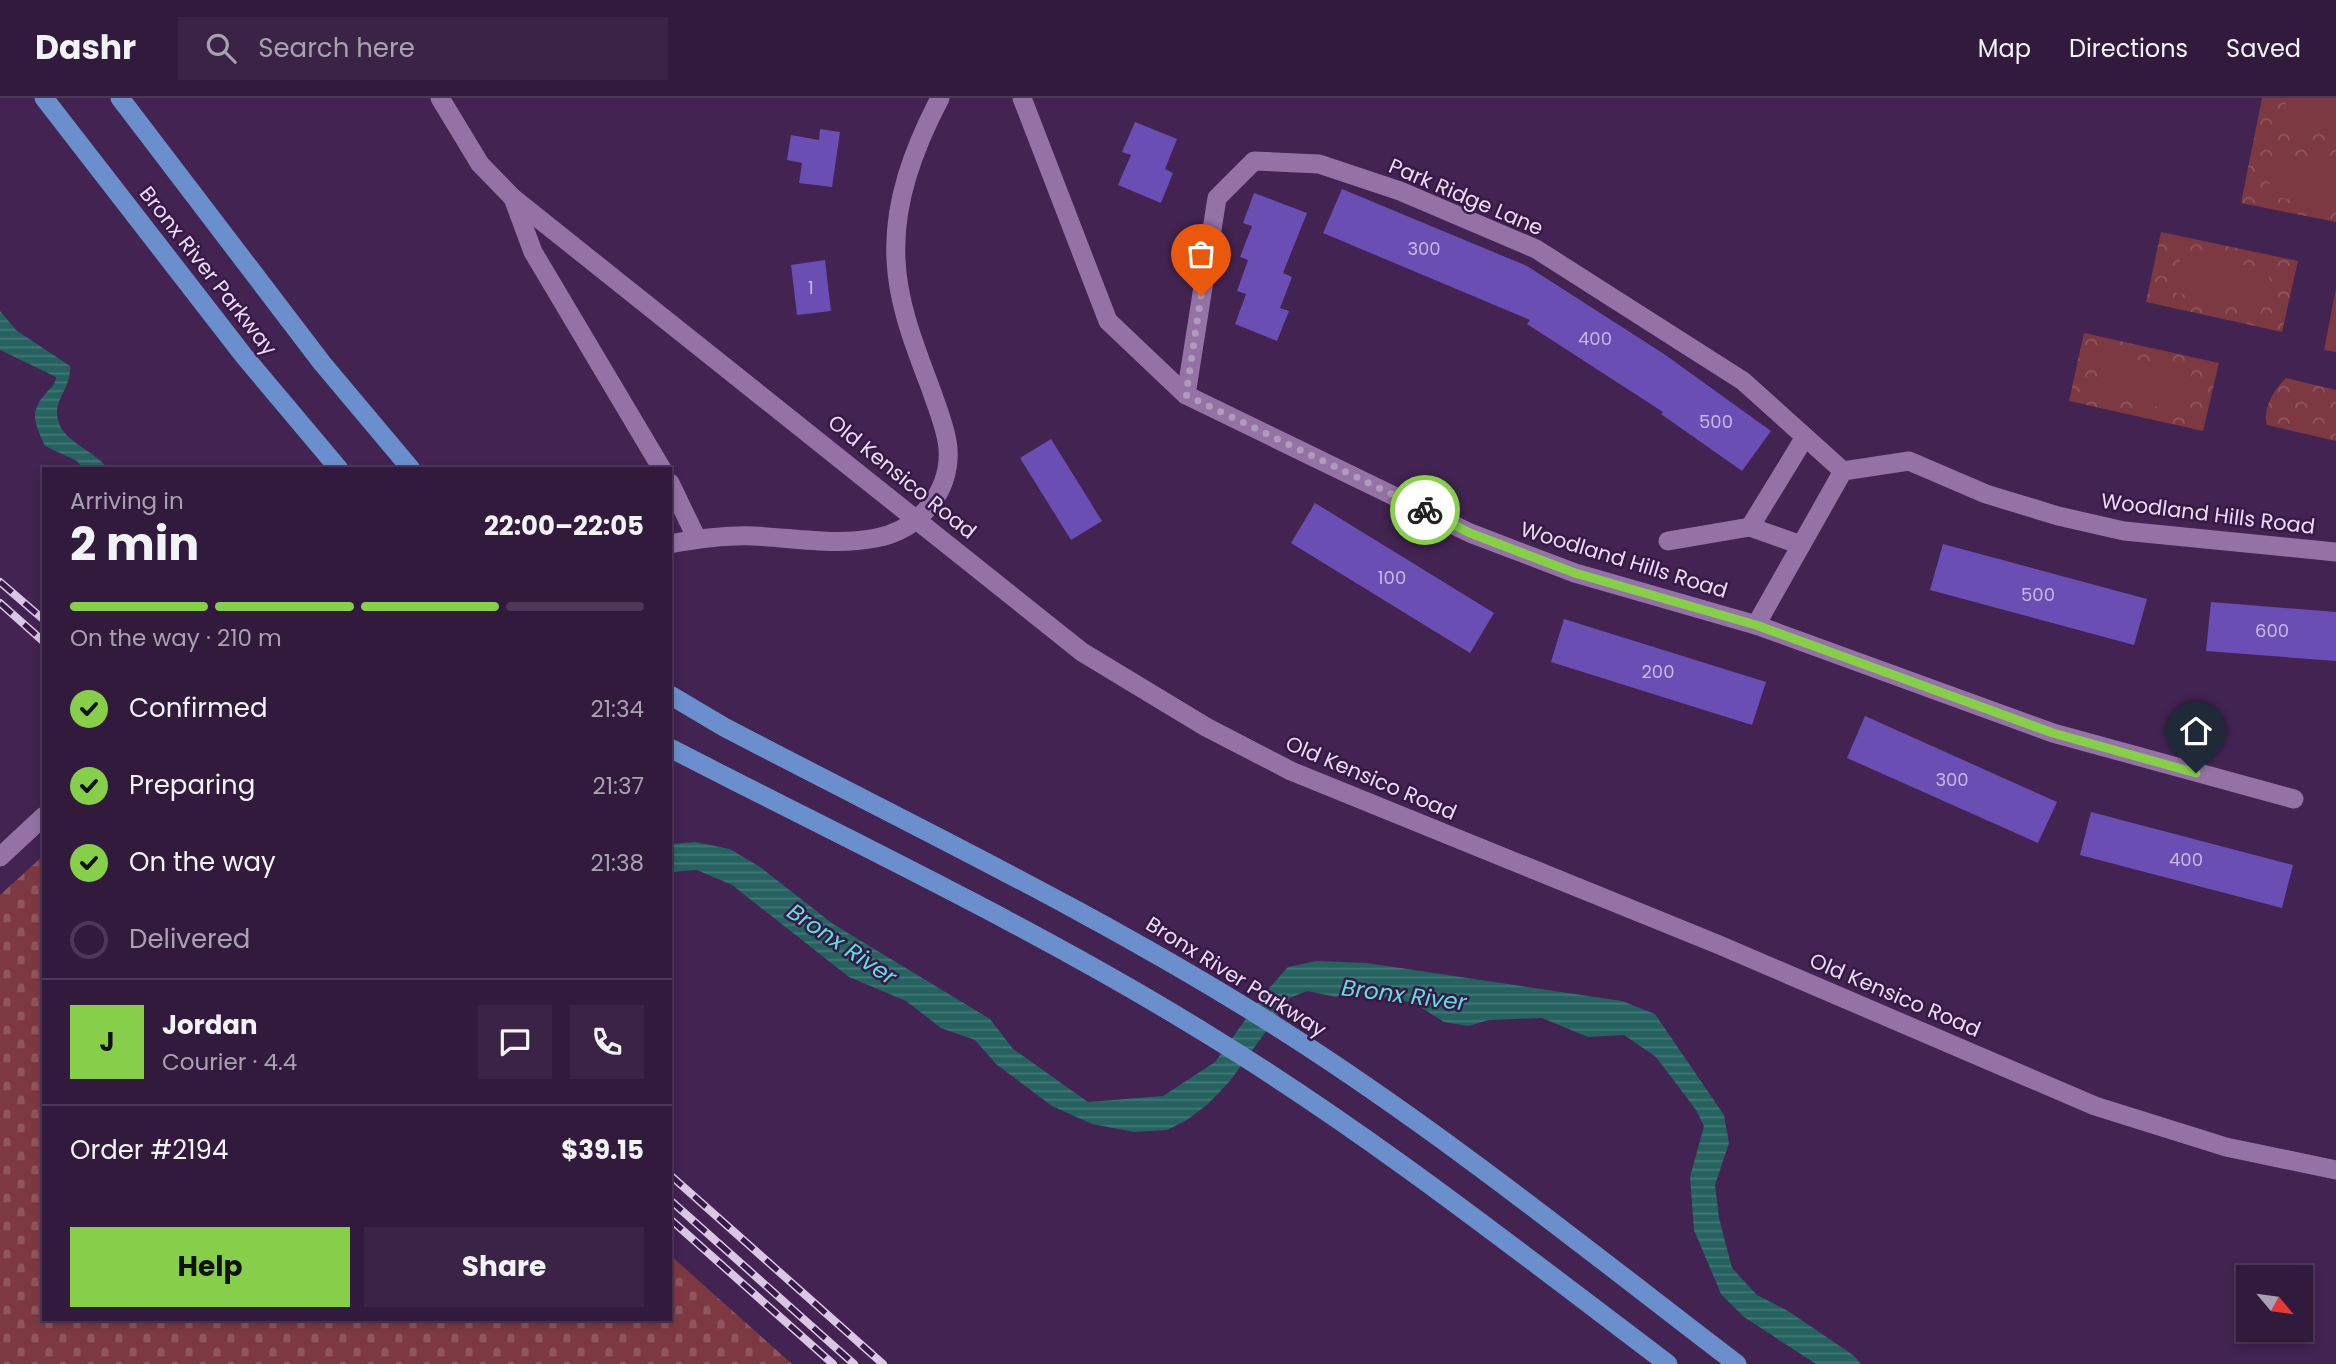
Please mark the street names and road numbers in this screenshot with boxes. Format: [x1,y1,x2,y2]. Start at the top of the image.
street label: Park Ridge Lane [1384,151,1548,242]
street label: Bronx River Parkway [133,180,284,362]
street label: Old Kensico Road [822,408,983,545]
street label: Woodland Hills Road [2099,486,2317,541]
street label: Woodland Hills Road [1517,514,1731,605]
street label: Old Kensico Road [1281,728,1461,827]
street label: Bronx River Parkway [1141,909,1332,1044]
street label: Old Kensico Road [1805,945,1985,1044]

